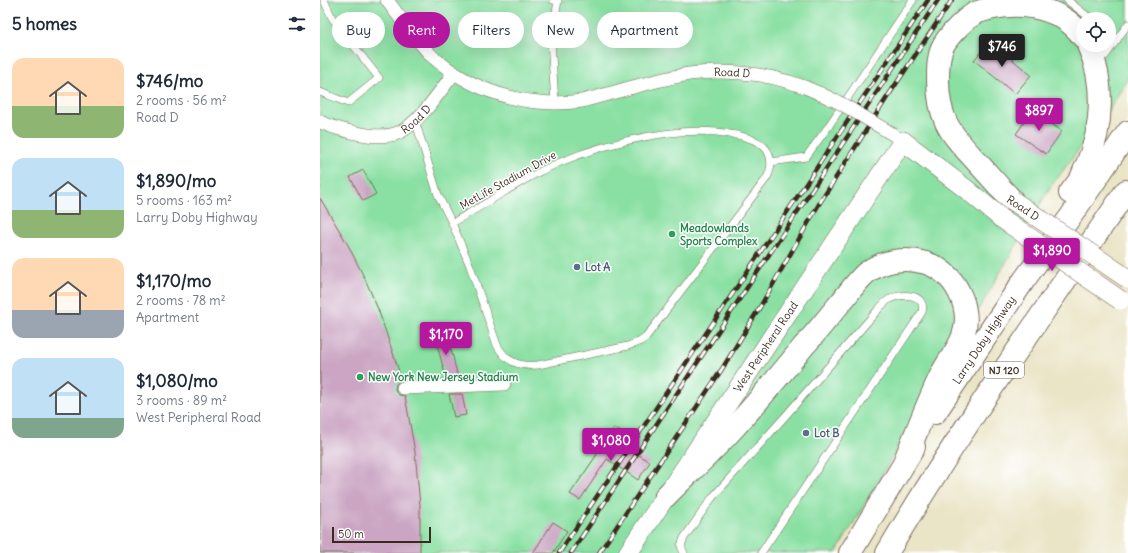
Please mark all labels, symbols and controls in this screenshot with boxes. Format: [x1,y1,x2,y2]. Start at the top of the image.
chip: Buy [332,12,385,48]
chip: Rent [393,12,450,48]
chip: Filters [458,12,524,48]
chip: New [532,12,589,48]
chip: Apartment [597,12,693,48]
map controls [1076,12,1116,52]
button: locate [1076,12,1116,52]
text: 5 homes [12,13,77,35]
icon: filters [286,13,308,35]
pin: $746 [978,34,1026,68]
text: $746 [988,38,1016,55]
street label: Road D [714,65,751,81]
text: $746/mo [136,70,203,92]
icon: home [44,74,92,122]
text: 2 rooms · 56 m² [136,92,227,109]
pin: $897 [1015,98,1063,132]
street label: Road D [398,102,434,137]
text: $897 [1025,102,1053,119]
text: Road D [136,109,179,126]
street label: MetLife Stadium Drive [457,148,559,212]
text: $1,890/mo [136,170,216,192]
icon: home [44,174,92,222]
text: 5 rooms · 163 m² [136,192,232,209]
street label: Road D [1004,192,1042,224]
text: Larry Doby Highway [136,209,258,226]
place label: Meadowlands Sports Complex [680,221,758,249]
marker: Meadowlands Sports Complex [667,229,677,239]
pin: $1,890 [1019,238,1085,272]
text: $1,890 [1033,242,1071,259]
place label: Lot A [585,260,610,274]
marker: Lot A [572,262,582,272]
text: $1,170/mo [136,270,211,292]
icon: home [44,274,92,322]
text: 2 rooms · 78 m² [136,292,226,309]
street label: Larry Doby Highway [949,293,1018,387]
street label: West Peripheral Road [730,298,801,395]
text: Apartment [136,309,199,326]
pin: $1,170 [413,322,479,356]
text: $1,170 [429,326,463,343]
road number: NJ 120 [984,362,1024,378]
text: $1,080/mo [136,370,218,392]
place label: New York New Jersey Stadium [368,370,519,385]
marker: New York New Jersey Stadium [355,372,365,382]
icon: home [44,374,92,422]
text: 3 rooms · 89 m² [136,392,227,409]
text: West Peripheral Road [136,409,261,426]
place label: Lot B [814,426,840,440]
pin: $1,080 [578,428,644,462]
marker: Lot B [801,428,811,438]
text: $1,080 [591,432,631,449]
scale bar [332,525,431,544]
text: 50 m [338,527,364,541]

